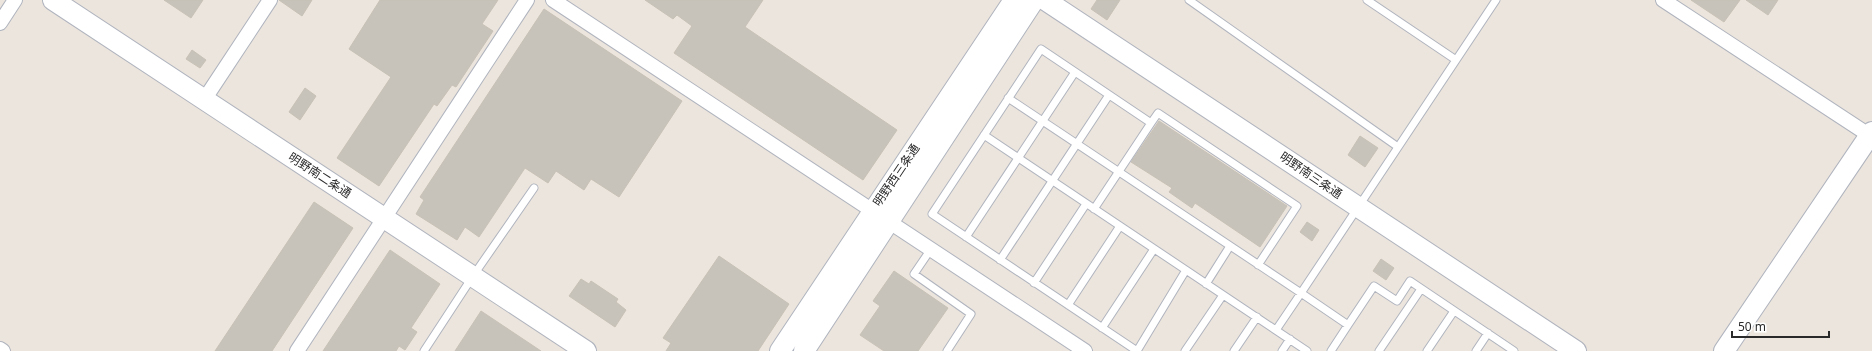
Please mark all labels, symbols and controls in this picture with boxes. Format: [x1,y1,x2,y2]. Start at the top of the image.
street label: 明野西三条通 [869,140,923,210]
street label: 明野南二条通 [285,148,355,202]
street label: 明野南三条通 [1276,148,1346,202]
scale bar [1732,313,1829,339]
text: 50 m [1738,318,1766,335]

